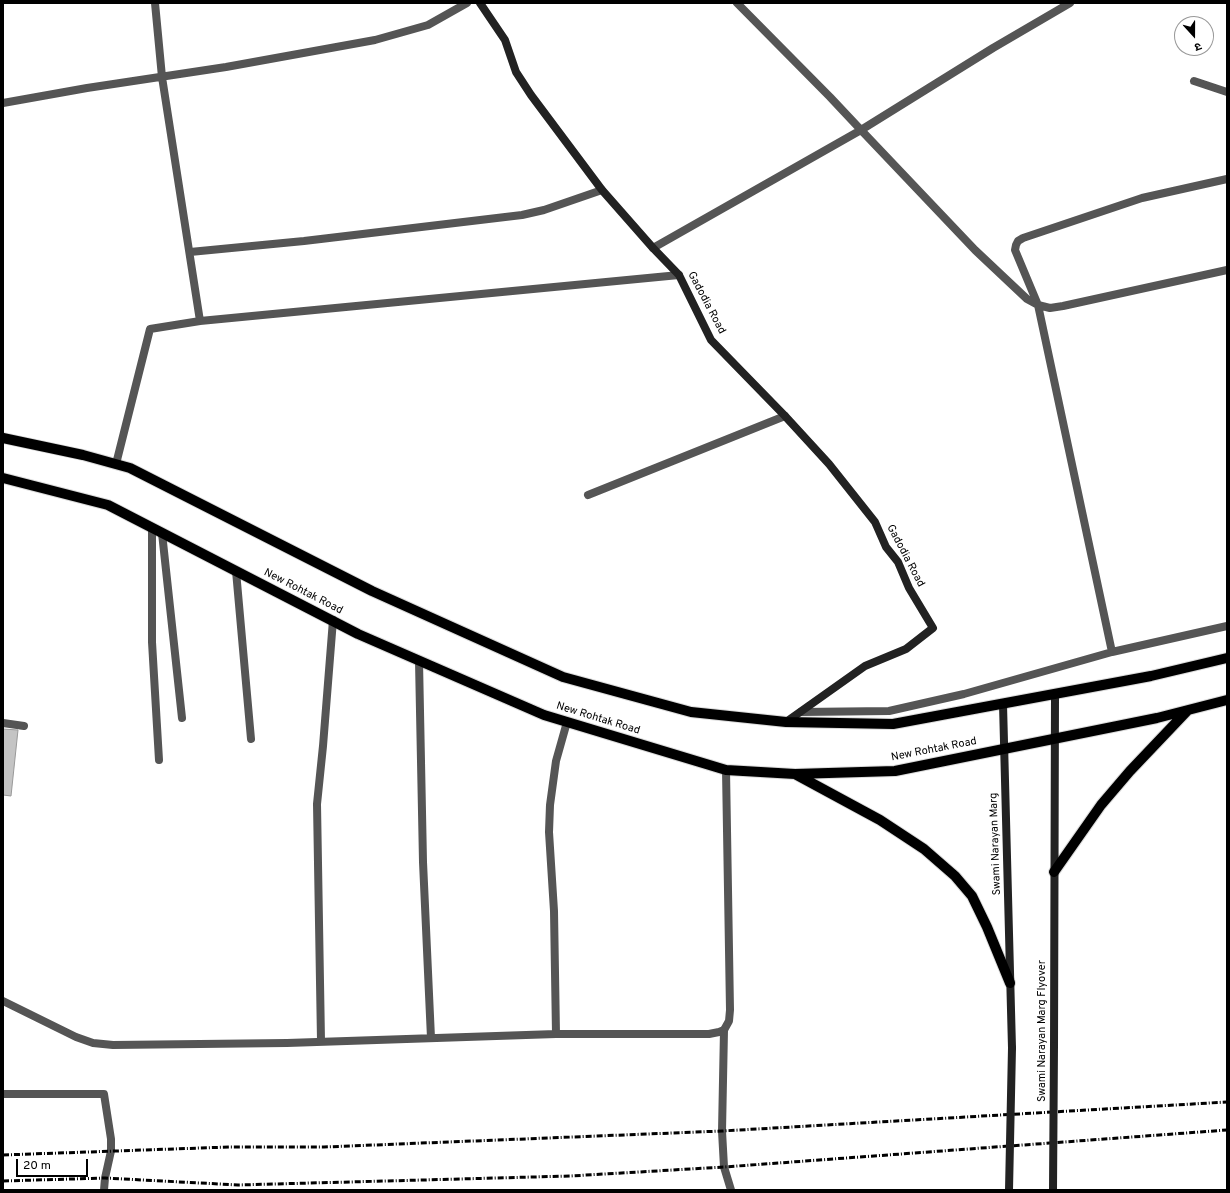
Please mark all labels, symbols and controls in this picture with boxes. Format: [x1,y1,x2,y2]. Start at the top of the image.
north arrow [1174,16,1214,56]
text: उ [1192,39,1203,54]
street label: Gadodia Road [684,270,728,336]
street label: Gadodia Road [883,523,927,589]
street label: New Rohtak Road [261,566,345,618]
street label: New Rohtak Road [554,700,642,738]
street label: New Rohtak Road [890,735,978,765]
street label: Swami Narayan Marg [988,792,1004,896]
street label: Swami Narayan Marg Flyover [1036,960,1050,1102]
scale bar [18,1151,90,1177]
text: 20 m [23,1158,51,1174]

